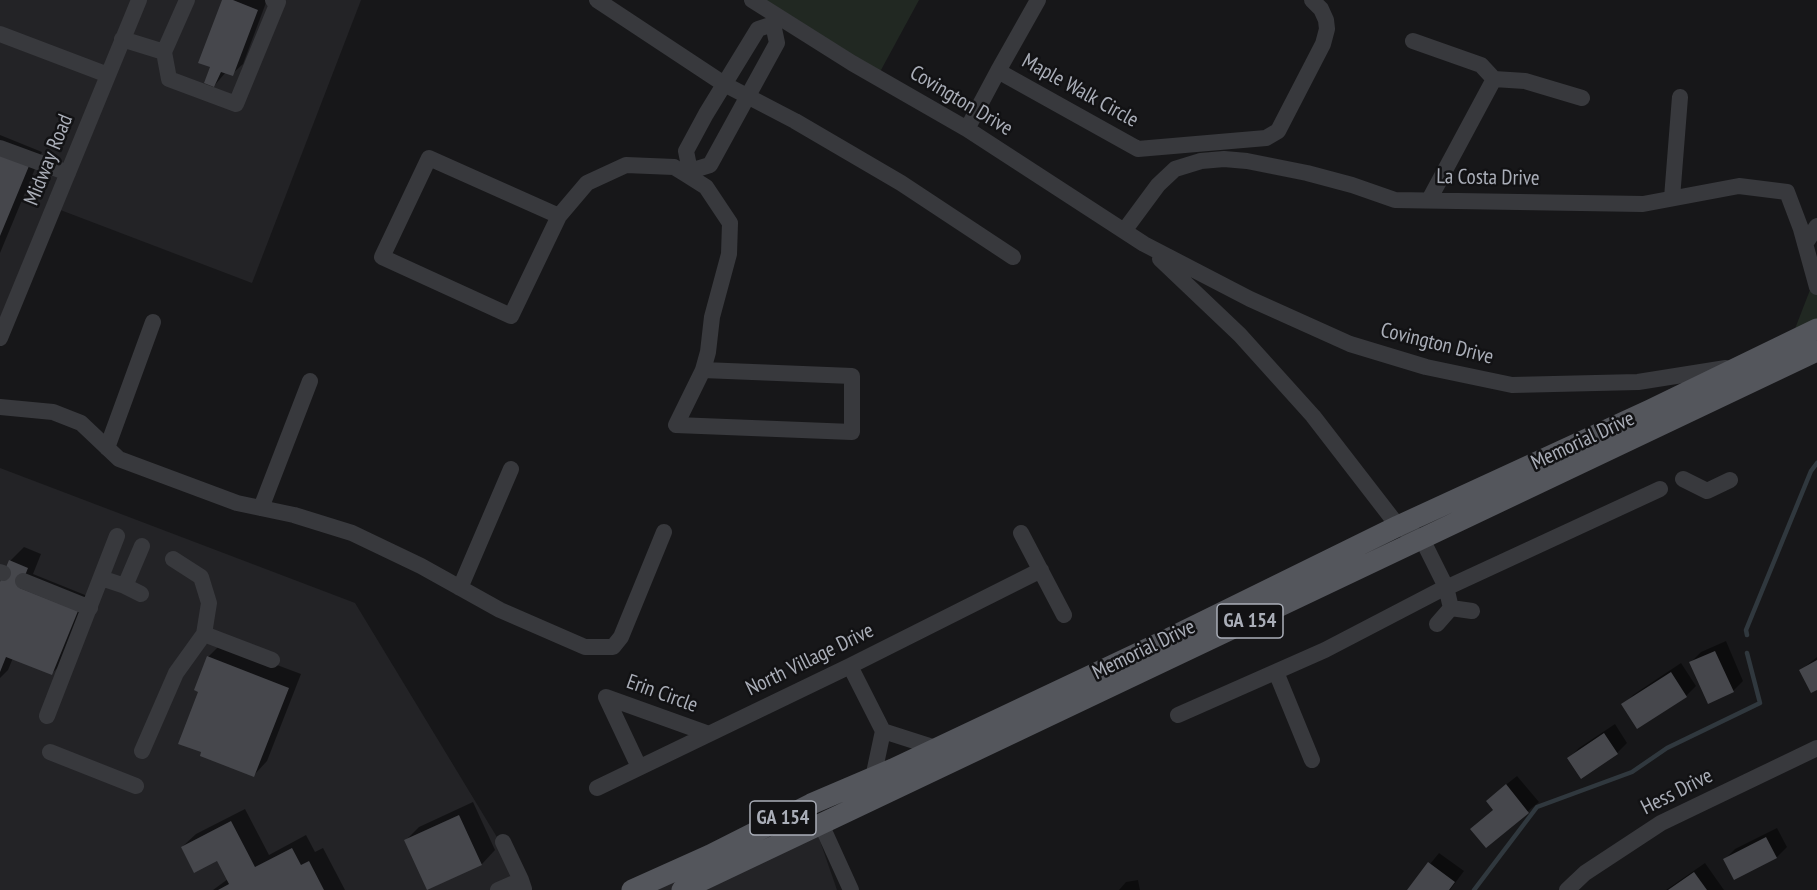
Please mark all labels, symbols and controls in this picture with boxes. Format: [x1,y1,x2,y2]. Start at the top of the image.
street label: Maple Walk Circle [1017,49,1143,133]
street label: Covington Drive [905,60,1017,142]
street label: Midway Road [19,111,79,209]
street label: La Costa Drive [1436,165,1540,191]
street label: Covington Drive [1378,318,1496,370]
street label: Memorial Drive [1527,406,1639,476]
road number: GA 154 [1217,604,1283,638]
street label: Memorial Drive [1089,614,1199,686]
street label: North Village Drive [742,618,878,702]
street label: Erin Circle [623,670,701,718]
street label: Hess Drive [1637,763,1717,821]
road number: GA 154 [750,801,816,835]

